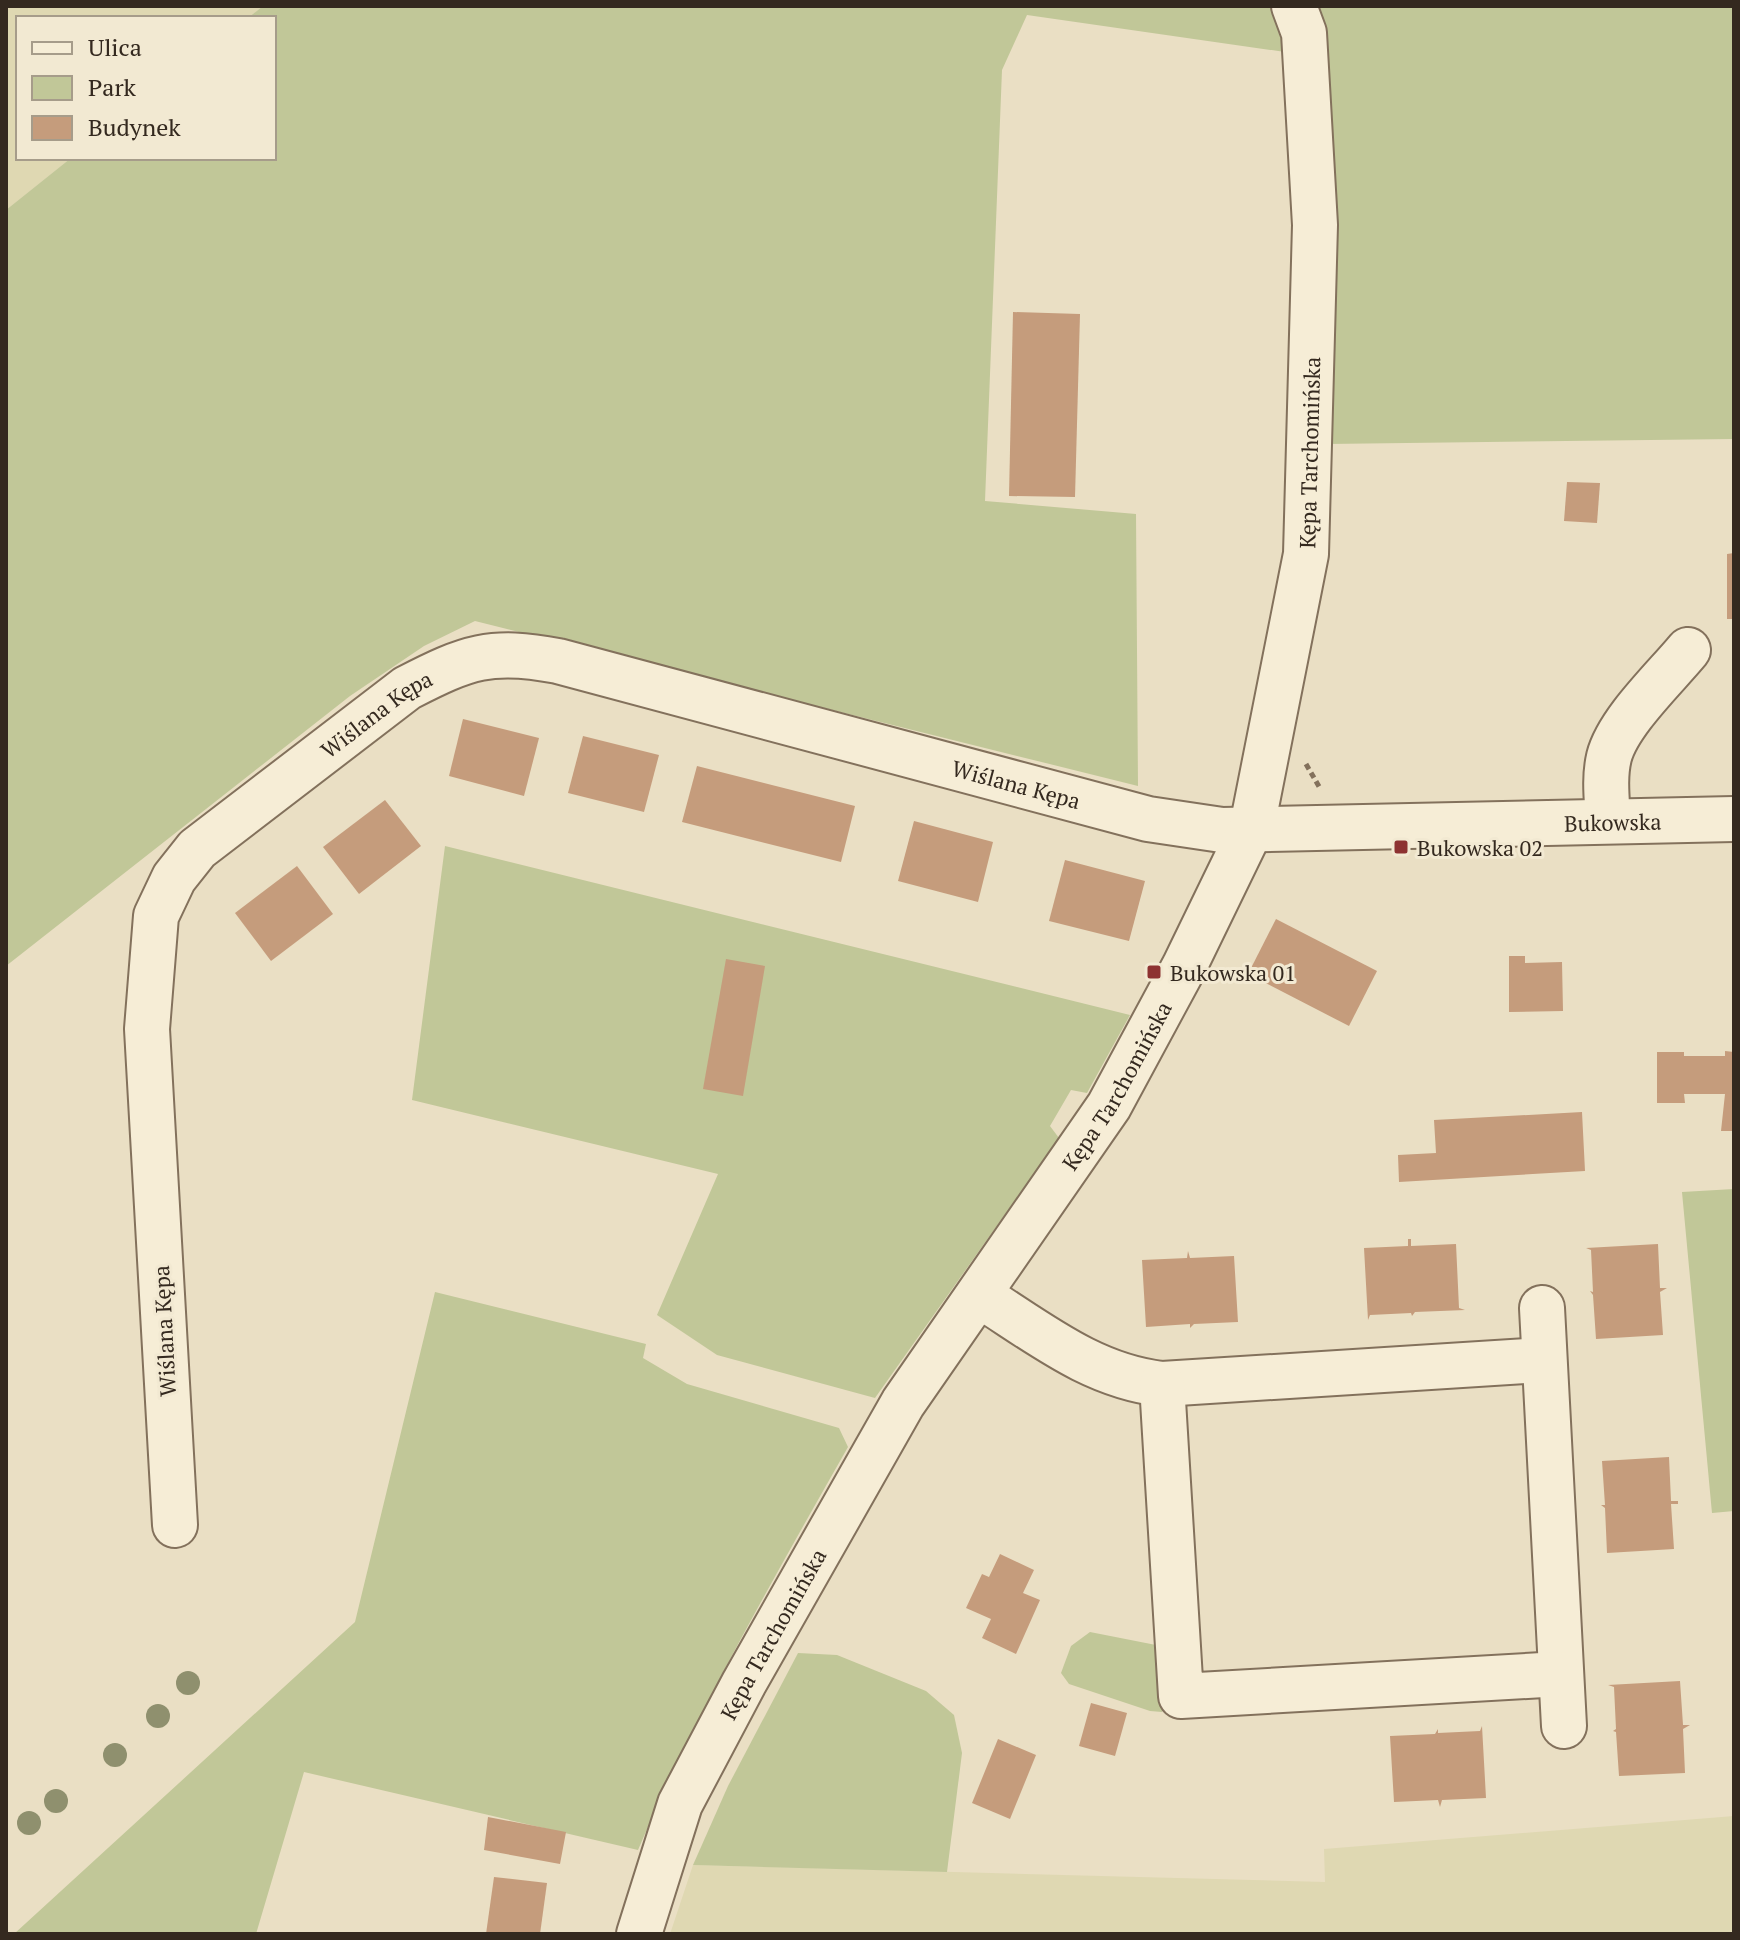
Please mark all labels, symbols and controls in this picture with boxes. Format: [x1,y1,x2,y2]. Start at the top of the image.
legend [16,16,276,160]
text: Ulica [88,31,142,63]
text: Park [88,71,137,103]
text: Budynek [88,111,181,143]
street label: Kępa Tarchomińska [1292,356,1326,549]
street label: Wiślana Kępa [314,663,437,764]
street label: Wiślana Kępa [949,753,1084,815]
street label: Bukowska [1564,806,1662,837]
place label: Bukowska 02 [1417,833,1543,862]
marker: Bukowska 02 [1392,838,1410,856]
place label: Bukowska 01 [1170,958,1296,987]
marker: Bukowska 01 [1145,963,1163,981]
street label: Kępa Tarchomińska [1055,996,1177,1176]
street label: Wiślana Kępa [146,1264,182,1398]
street label: Kępa Tarchomińska [713,1543,832,1724]

